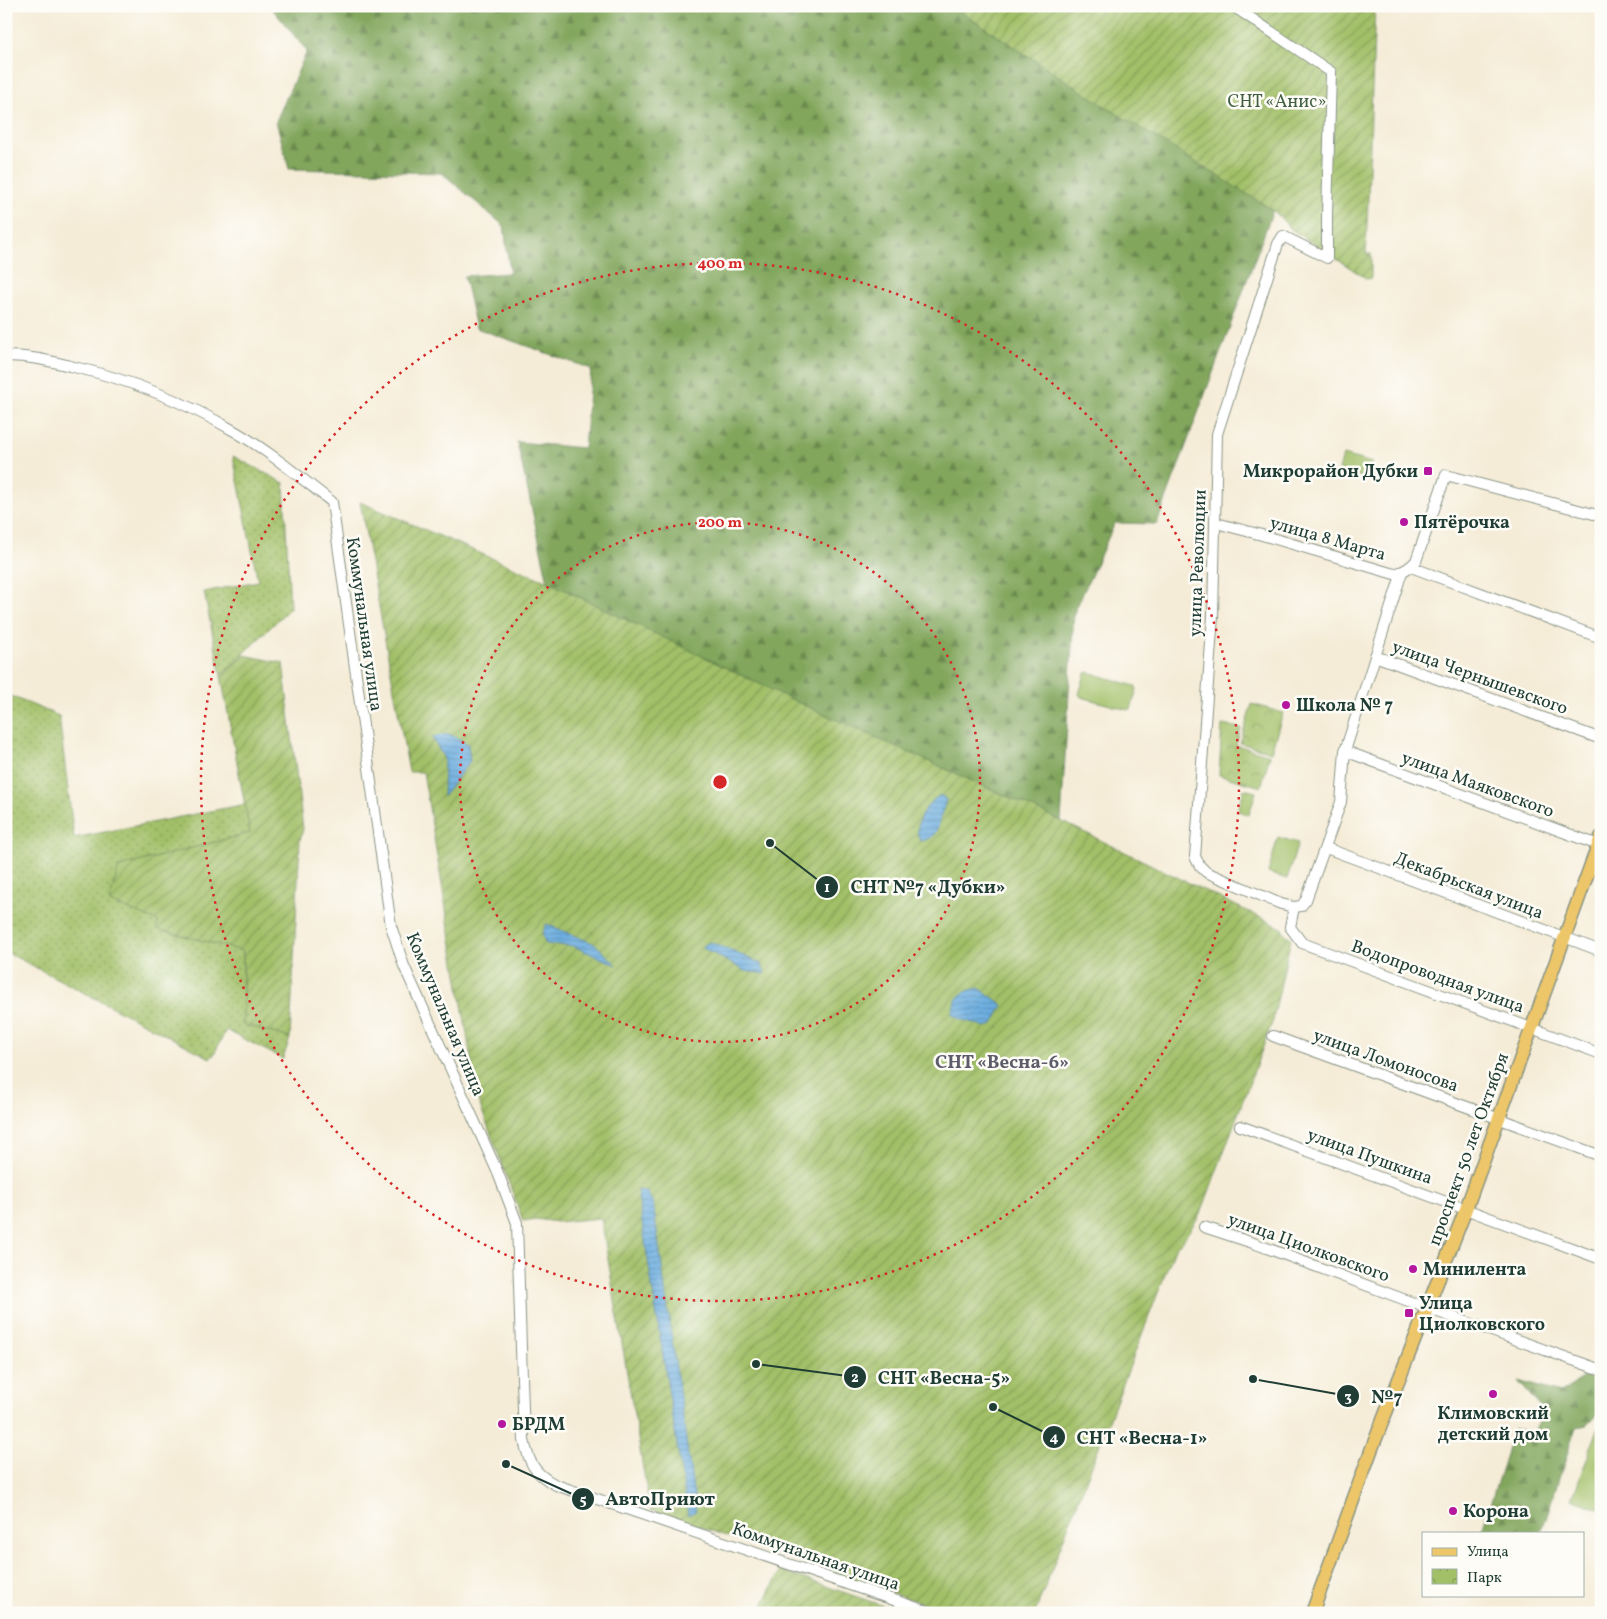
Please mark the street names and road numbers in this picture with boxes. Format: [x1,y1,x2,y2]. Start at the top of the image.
street label: улица Революции [1183,489,1214,637]
street label: улица 8 Марта [1267,511,1389,568]
street label: Коммунальная улица [339,535,388,713]
street label: улица Чернышевского [1388,635,1571,722]
street label: улица Маяковского [1398,746,1557,825]
street label: Декабрьская улица [1390,846,1547,926]
street label: Коммунальная улица [399,929,490,1100]
street label: Водопроводная улица [1348,934,1527,1020]
street label: улица Ломоносова [1309,1023,1462,1099]
street label: проспект 50 лет Октября [1423,1050,1516,1249]
street label: улица Пушкина [1303,1123,1436,1192]
street label: улица Циолковского [1224,1208,1393,1289]
street label: Коммунальная улица [728,1517,903,1598]

